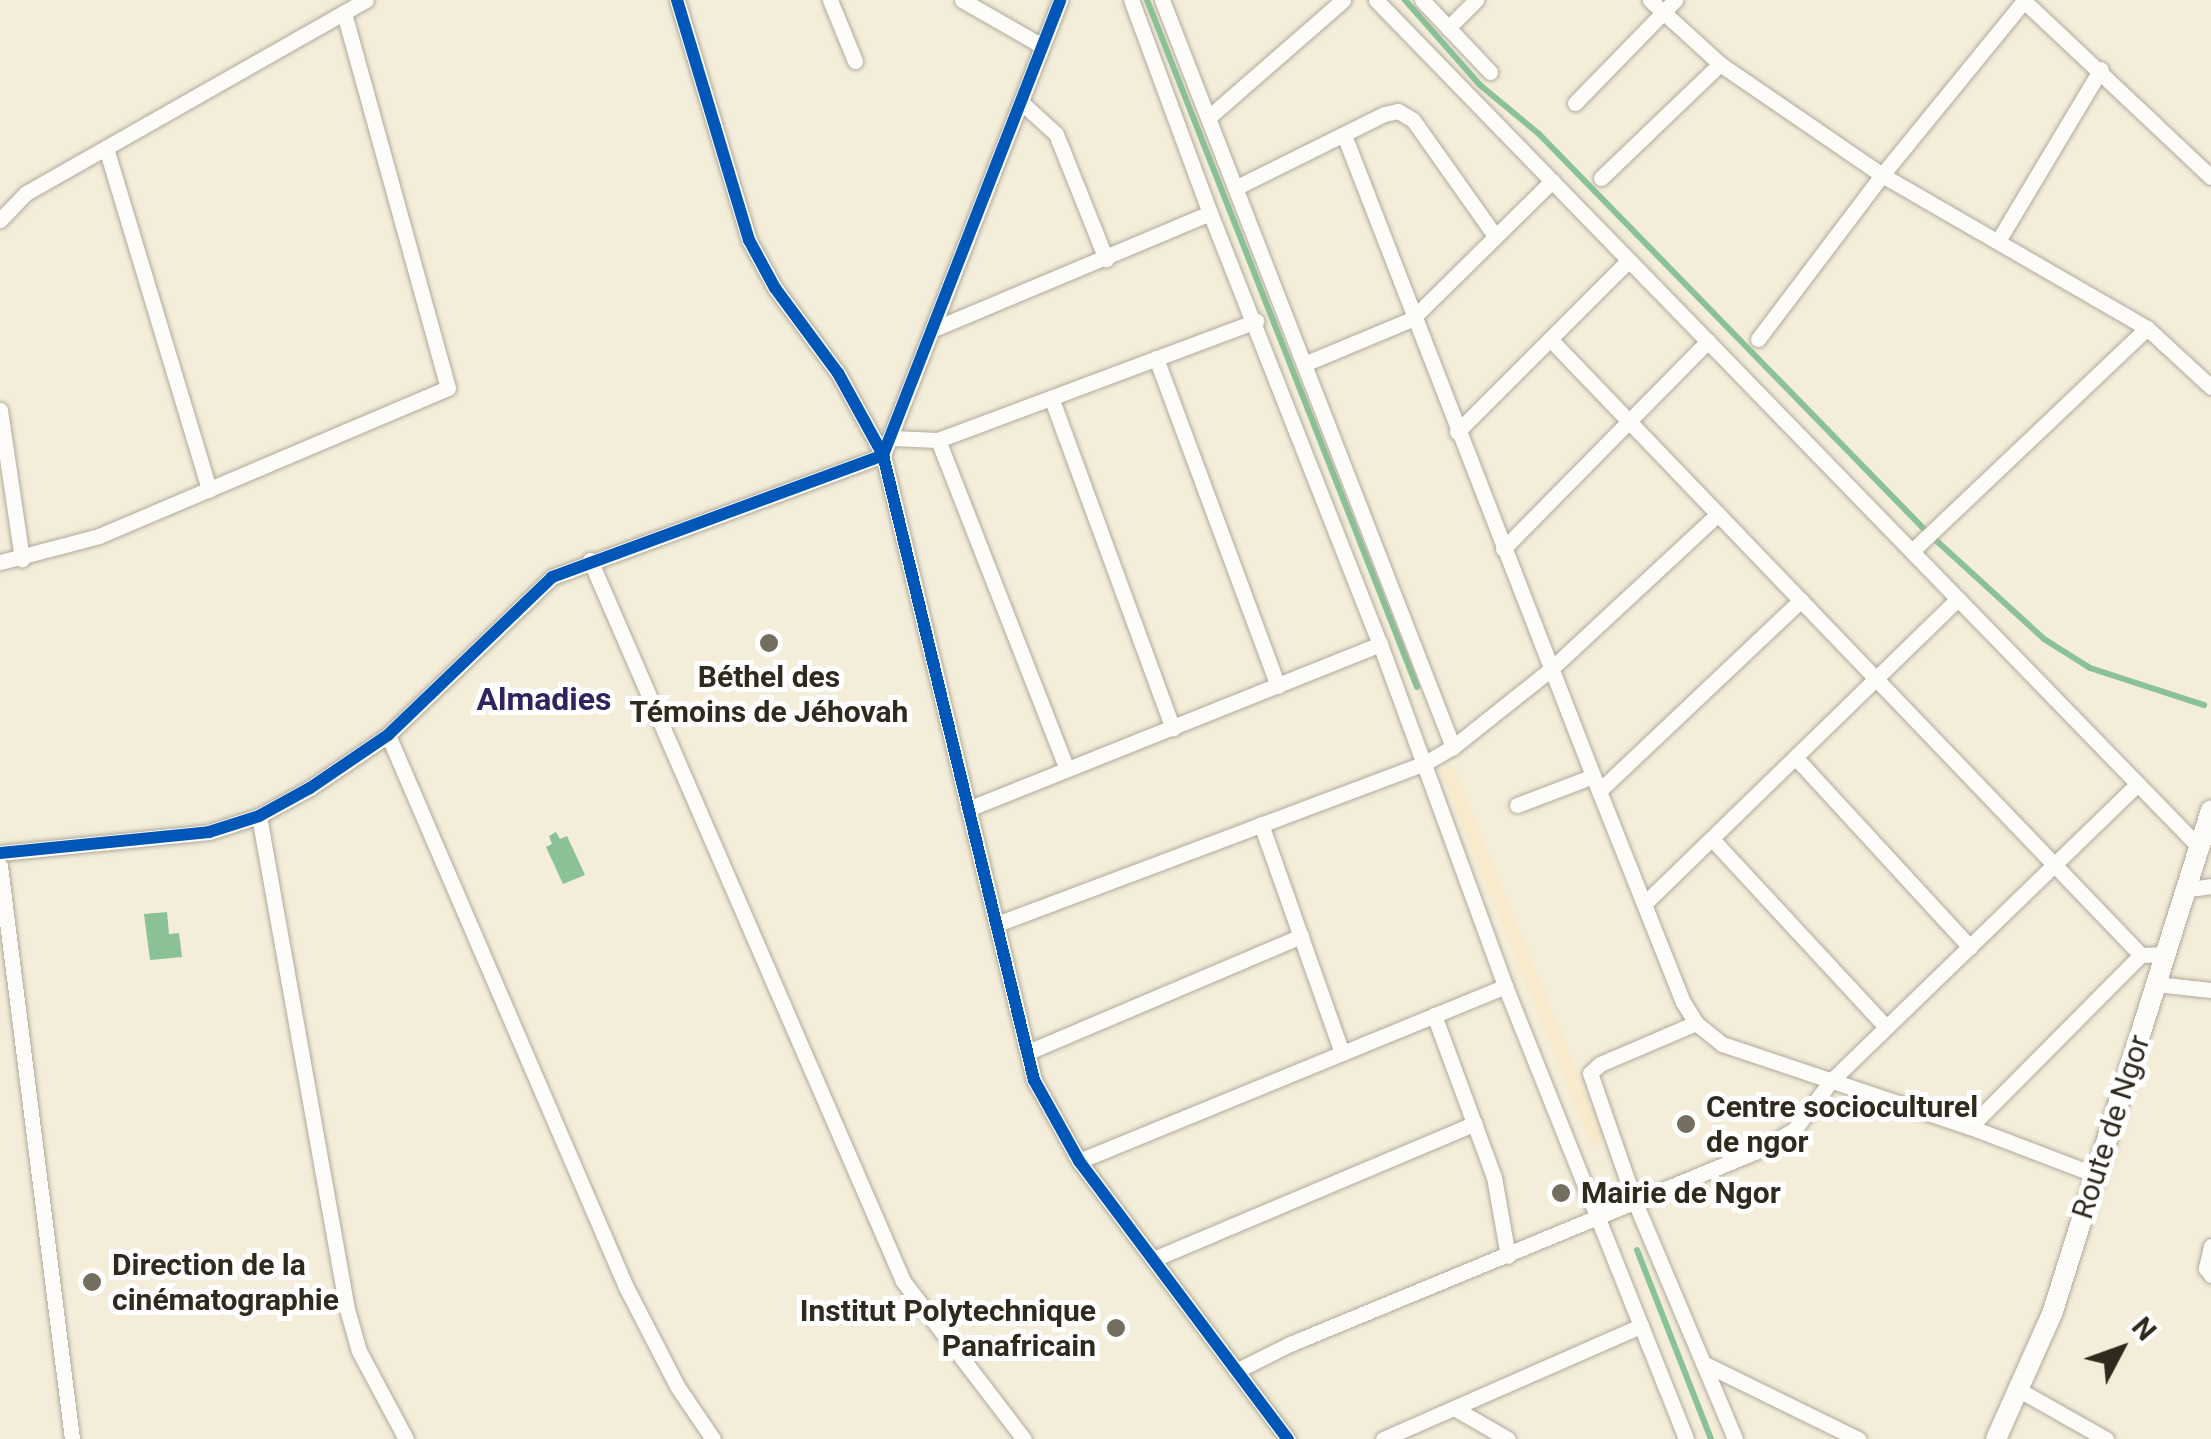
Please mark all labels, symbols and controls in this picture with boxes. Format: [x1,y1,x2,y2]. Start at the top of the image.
marker: Béthel des Témoins de Jéhovah [758,632,780,654]
place label: Béthel des Témoins de Jéhovah [630,659,908,730]
district label: Almadies [476,680,612,718]
street label: Route de Ngor [2064,1031,2158,1223]
place label: Centre socioculturel de ngor [1706,1089,1978,1160]
marker: Centre socioculturel de ngor [1675,1113,1697,1135]
place label: Mairie de Ngor [1581,1175,1781,1211]
marker: Mairie de Ngor [1550,1182,1572,1204]
place label: Direction de la cinématographie [112,1247,339,1318]
marker: Direction de la cinématographie [81,1271,103,1293]
place label: Institut Polytechnique Panafricain [800,1293,1096,1364]
north arrow [2071,1299,2171,1399]
text: N [2125,1311,2163,1347]
marker: Institut Polytechnique Panafricain [1105,1317,1127,1339]

